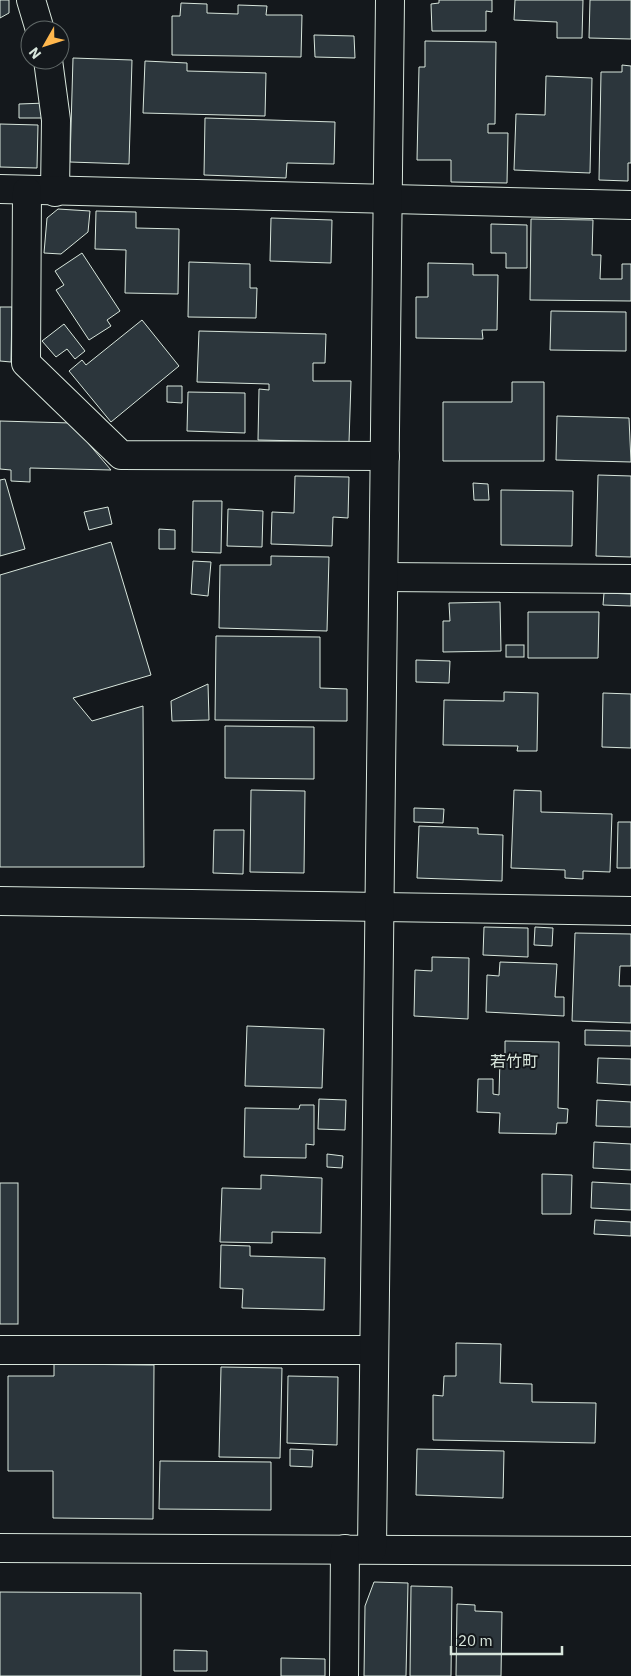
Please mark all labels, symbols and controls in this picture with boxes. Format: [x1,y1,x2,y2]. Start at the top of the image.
north arrow [20,20,70,70]
text: N [25,44,45,63]
district label: 若竹町 [490,1051,538,1071]
scale bar [451,1624,562,1656]
text: 20 m [458,1631,493,1650]

